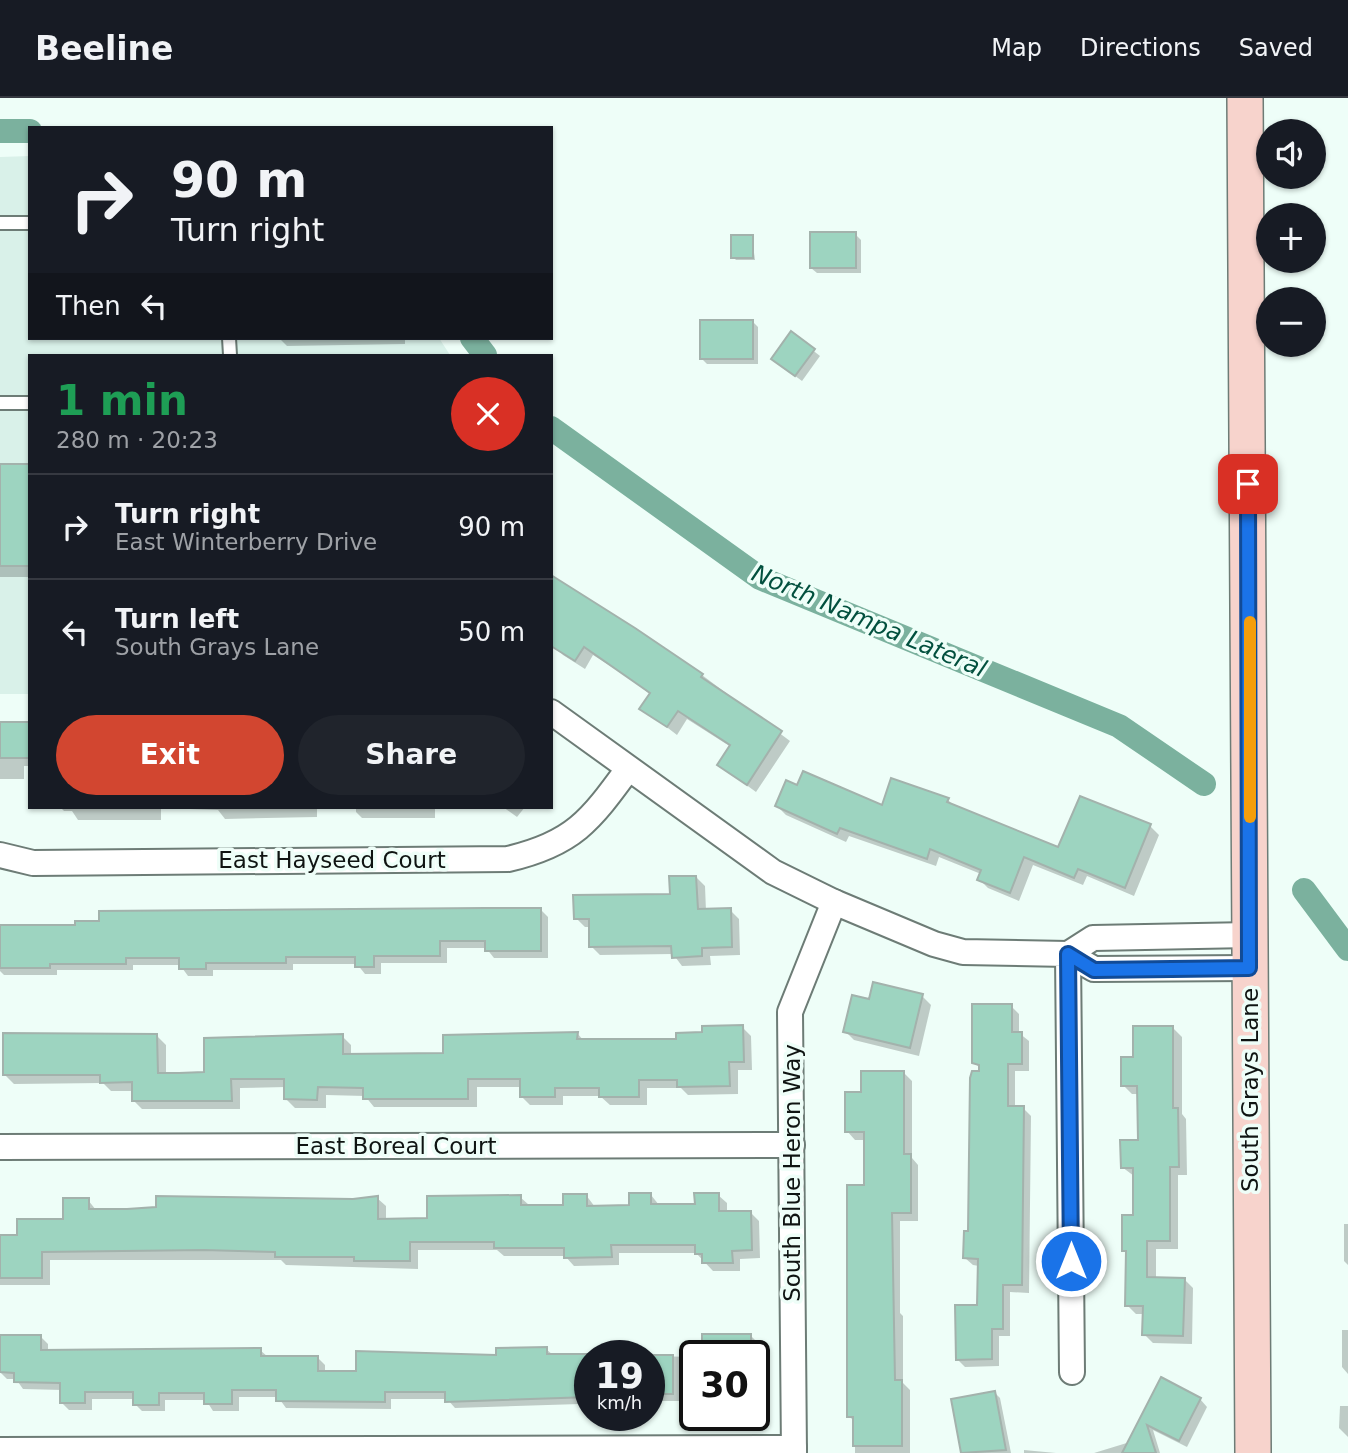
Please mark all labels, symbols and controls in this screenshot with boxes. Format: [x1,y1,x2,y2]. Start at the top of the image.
text: Beeline [35,29,173,68]
text: Map [991,34,1042,62]
text: Directions [1080,34,1201,62]
text: Saved [1239,34,1313,62]
map controls [1256,119,1326,357]
button: sound [1256,119,1326,189]
text: 90 m [171,152,307,209]
icon: right [56,154,147,245]
button: + [1256,203,1326,273]
text: Turn right [171,211,324,249]
icon: left [135,287,173,325]
button: − [1256,287,1326,357]
text: Then [56,291,121,321]
text: 1 min [56,376,188,425]
button: close [451,377,525,451]
text: 280 m · 20:23 [56,427,218,453]
pin [1218,454,1278,514]
icon: arrive [1229,465,1267,503]
text: Turn right [115,499,260,529]
icon: right [56,508,94,546]
text: 90 m [458,512,525,542]
text: East Winterberry Drive [115,529,377,555]
water label: North Nampa Lateral [748,559,991,683]
text: Turn left [115,604,239,634]
icon: left [56,613,94,651]
text: 50 m [458,617,525,647]
text: South Grays Lane [115,634,319,660]
button: Exit [56,715,284,795]
button: Share [298,715,525,795]
street label: East Hayseed Court [218,847,446,873]
street label: South Grays Lane [1237,988,1263,1192]
street label: South Blue Heron Way [779,1044,805,1302]
street label: East Boreal Court [296,1133,496,1159]
position arrow [1034,1224,1108,1298]
speed limit sign: 30 [679,1340,770,1431]
text: 19 [595,1356,644,1396]
text: km/h [597,1392,642,1413]

